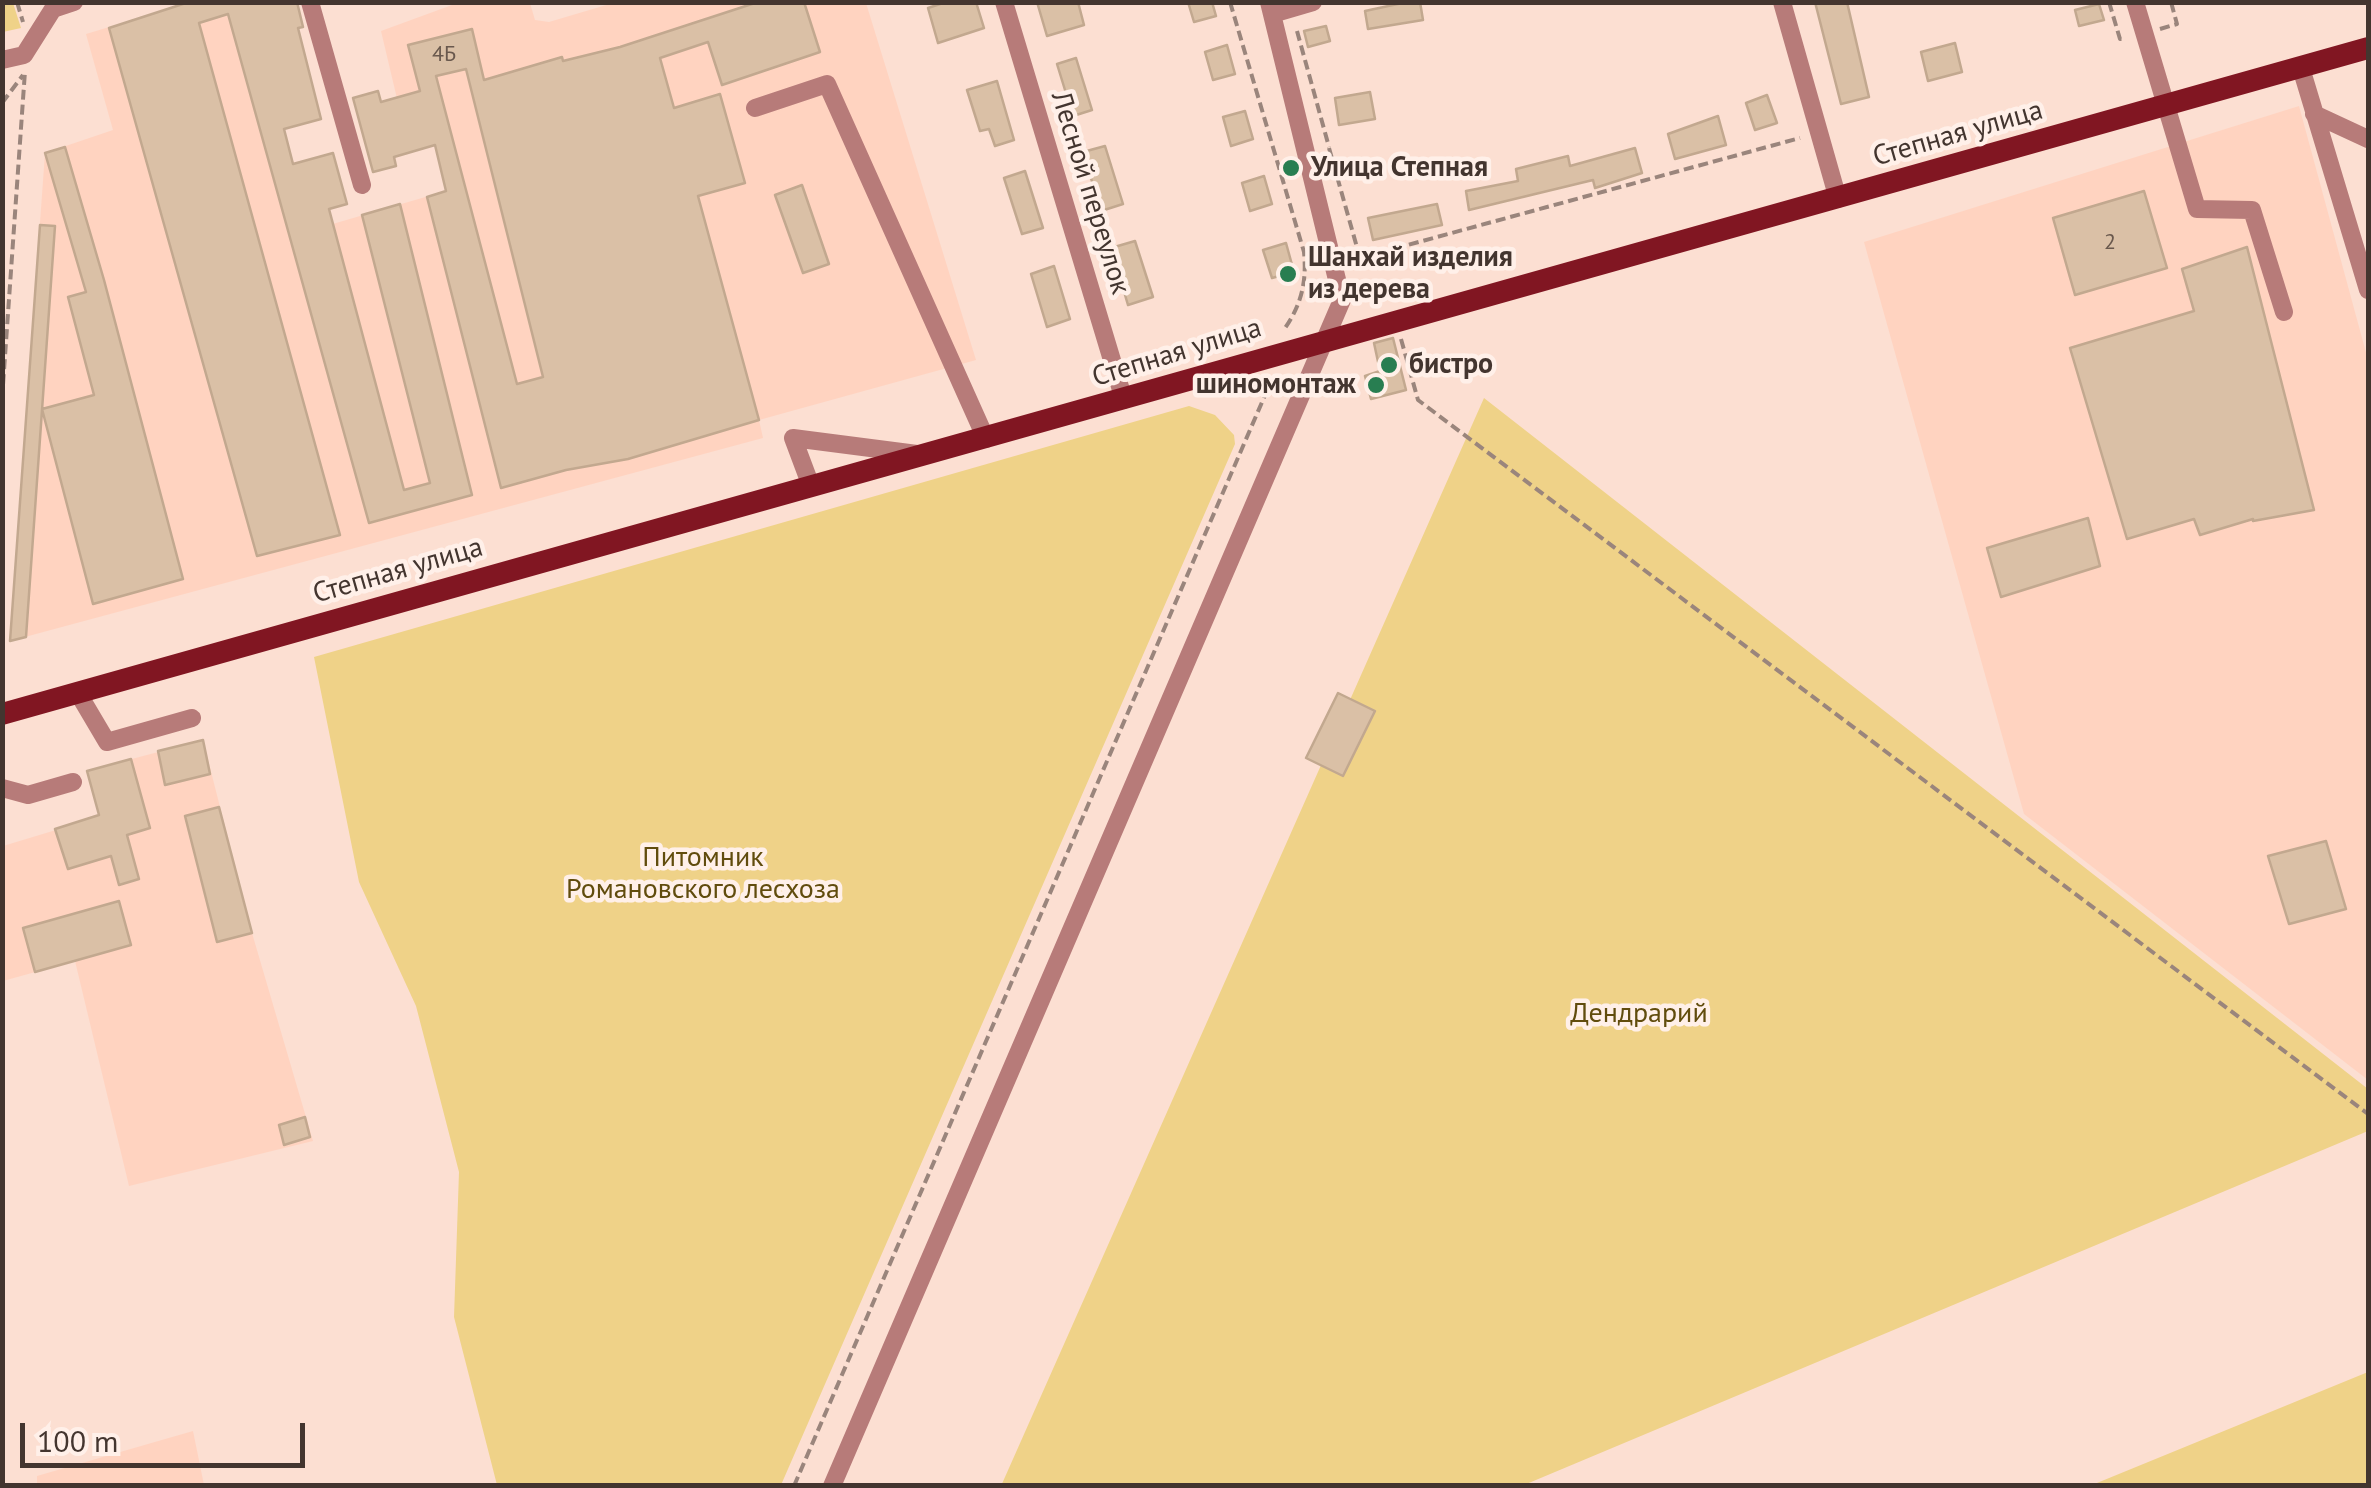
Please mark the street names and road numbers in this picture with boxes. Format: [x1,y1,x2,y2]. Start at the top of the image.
street label: Лесной переулок [1043,88,1137,298]
street label: Степная улица [1869,94,2047,174]
street label: Степная улица [1088,311,1266,395]
street label: Степная улица [309,531,487,611]

